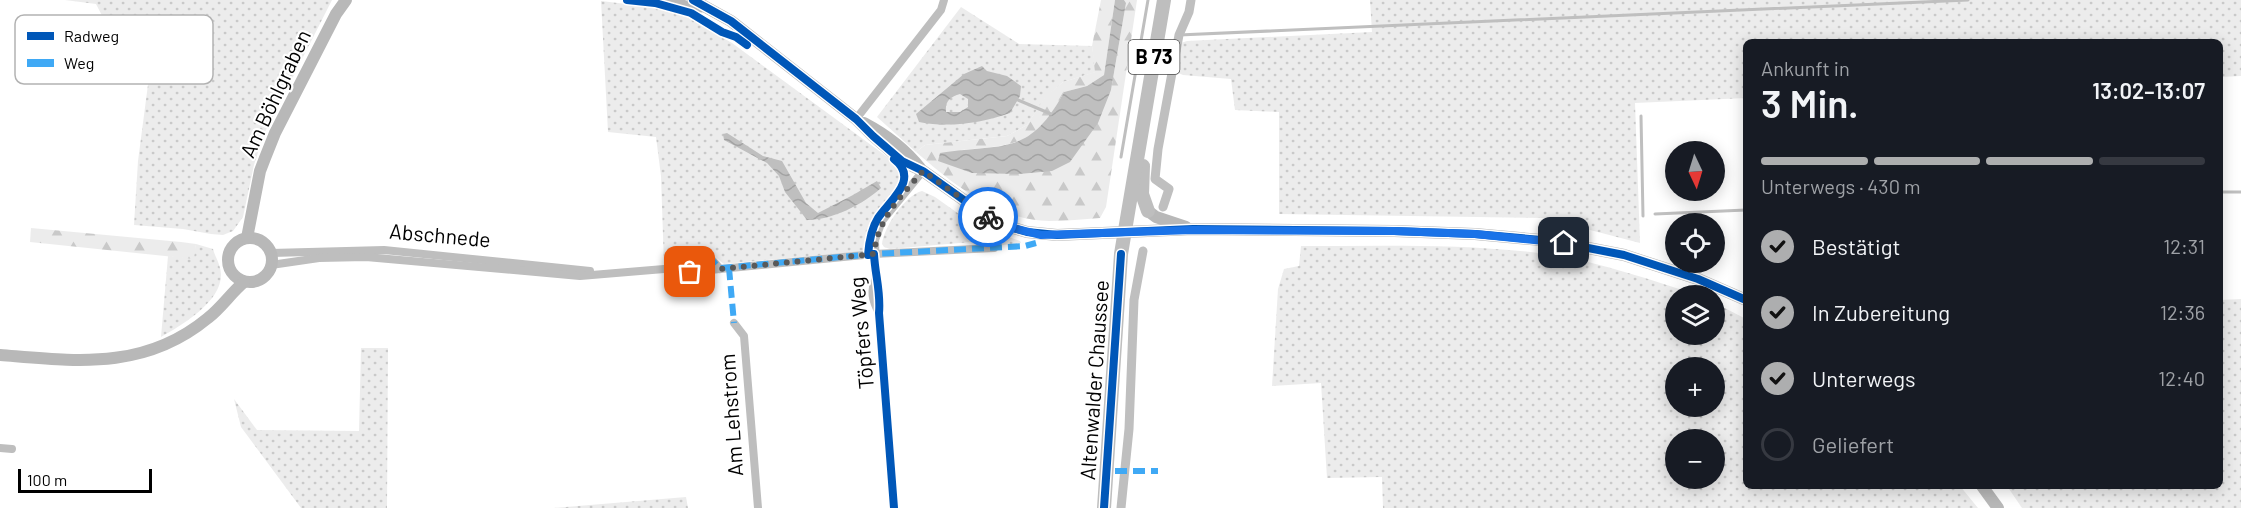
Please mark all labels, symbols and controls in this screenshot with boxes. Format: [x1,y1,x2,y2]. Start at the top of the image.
legend [15,15,213,84]
street label: Am Böhlgraben [234,25,315,161]
text: Radweg [64,26,119,45]
road number: B 73 [1128,40,1180,74]
text: Weg [64,53,94,72]
text: Ankunft in [1761,56,1850,80]
text: 13:02–13:07 [2092,77,2205,103]
text: 3 Min. [1761,79,1859,126]
north arrow [1665,141,1725,201]
map controls [1665,141,1725,489]
text: Unterwegs · 430 m [1761,174,1921,198]
courier [958,187,1018,247]
icon: bike [972,201,1005,234]
button: locate [1665,213,1725,273]
pin [1538,217,1589,268]
street label: Abschnede [388,218,492,251]
icon: home [1547,226,1580,259]
icon: check [1761,230,1794,263]
text: Bestätigt [1812,233,1901,259]
text: 12:31 [2163,234,2205,258]
pin [664,246,715,297]
icon: bag [673,255,706,288]
street label: Töpfers Weg [843,276,878,390]
street label: Altenwalder Chaussee [1074,279,1113,481]
button: layers [1665,285,1725,345]
icon: check [1761,296,1794,329]
text: In Zubereitung [1812,299,1950,325]
text: 12:36 [2160,300,2205,324]
street label: Am Lehstrom [714,353,747,477]
button: + [1665,357,1725,417]
icon: check [1761,362,1794,395]
text: Unterwegs [1812,365,1916,391]
text: 12:40 [2158,366,2205,390]
button: − [1665,429,1725,489]
text: Geliefert [1812,431,1894,457]
scale bar [18,466,152,494]
text: 100 m [27,470,67,489]

